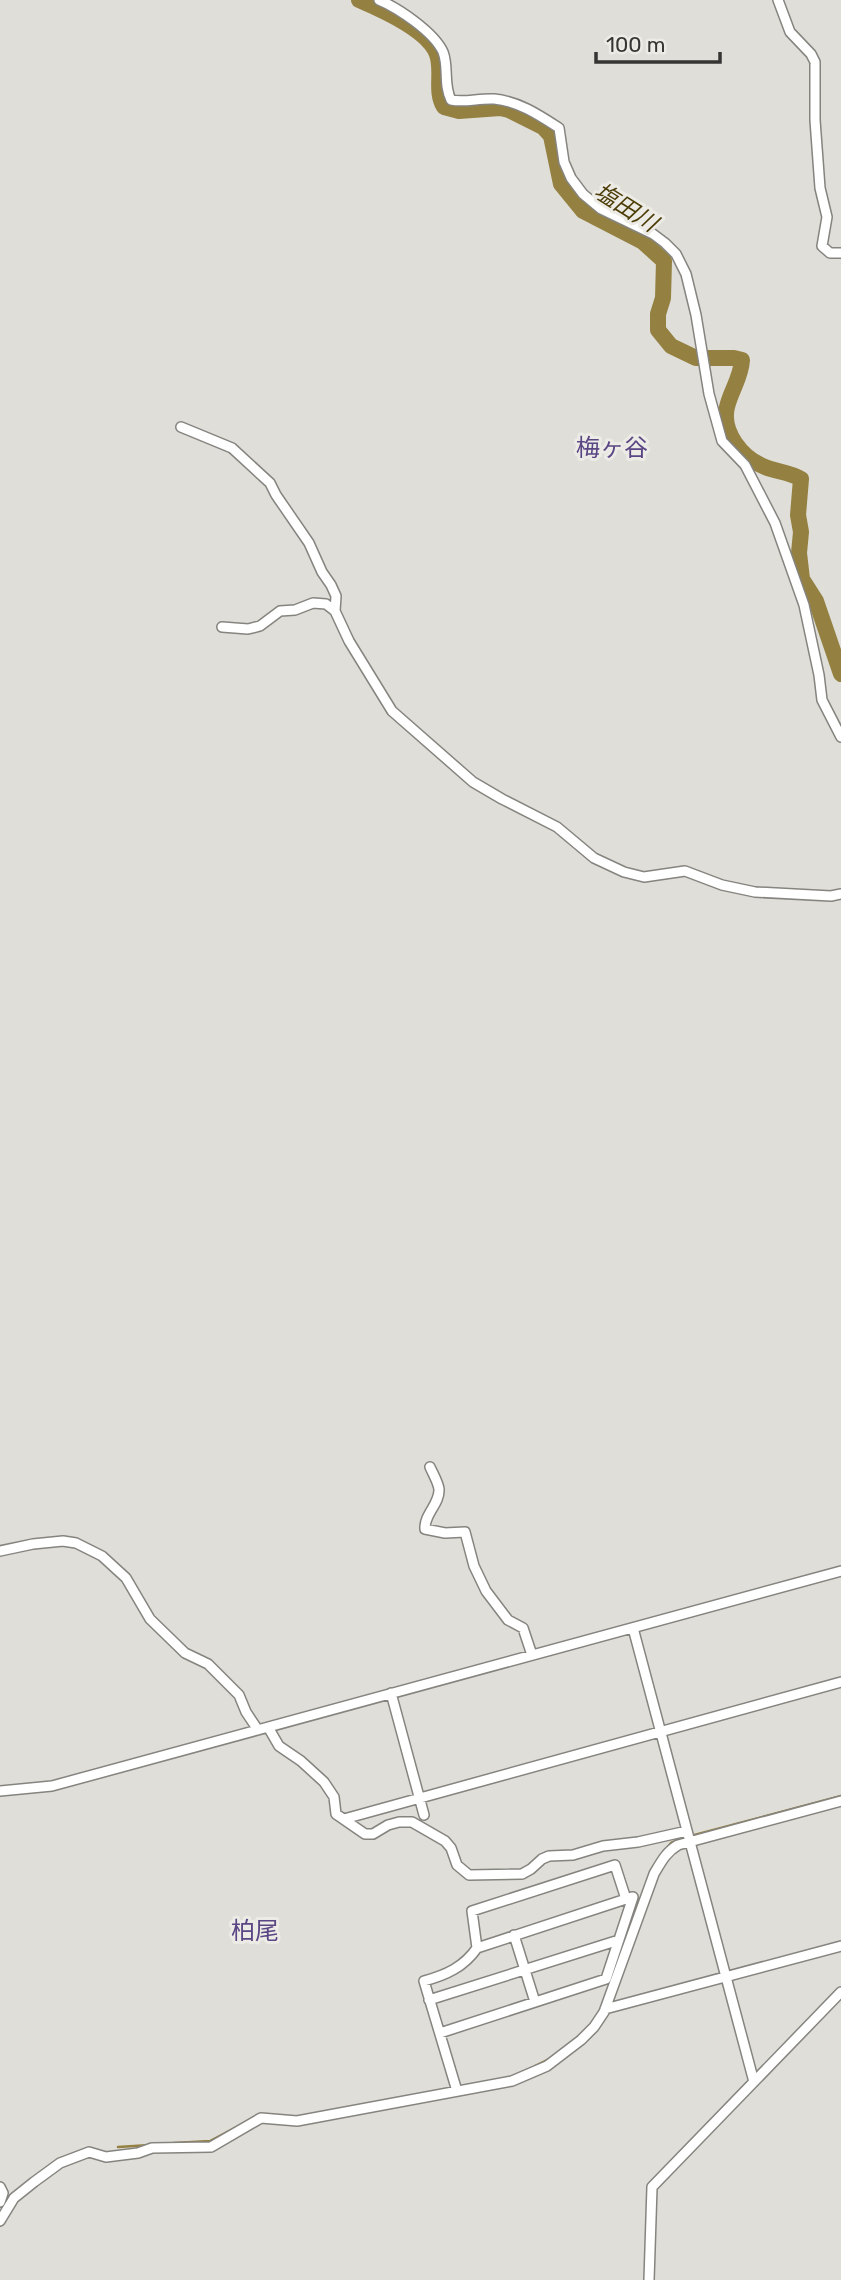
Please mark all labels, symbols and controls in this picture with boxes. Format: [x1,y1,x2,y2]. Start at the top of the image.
scale bar [596,21,720,65]
text: 100 m [606,32,665,57]
water label: 塩田川 [589,177,665,239]
district label: 梅ヶ谷 [576,434,648,462]
district label: 柏尾 [231,1917,279,1945]

